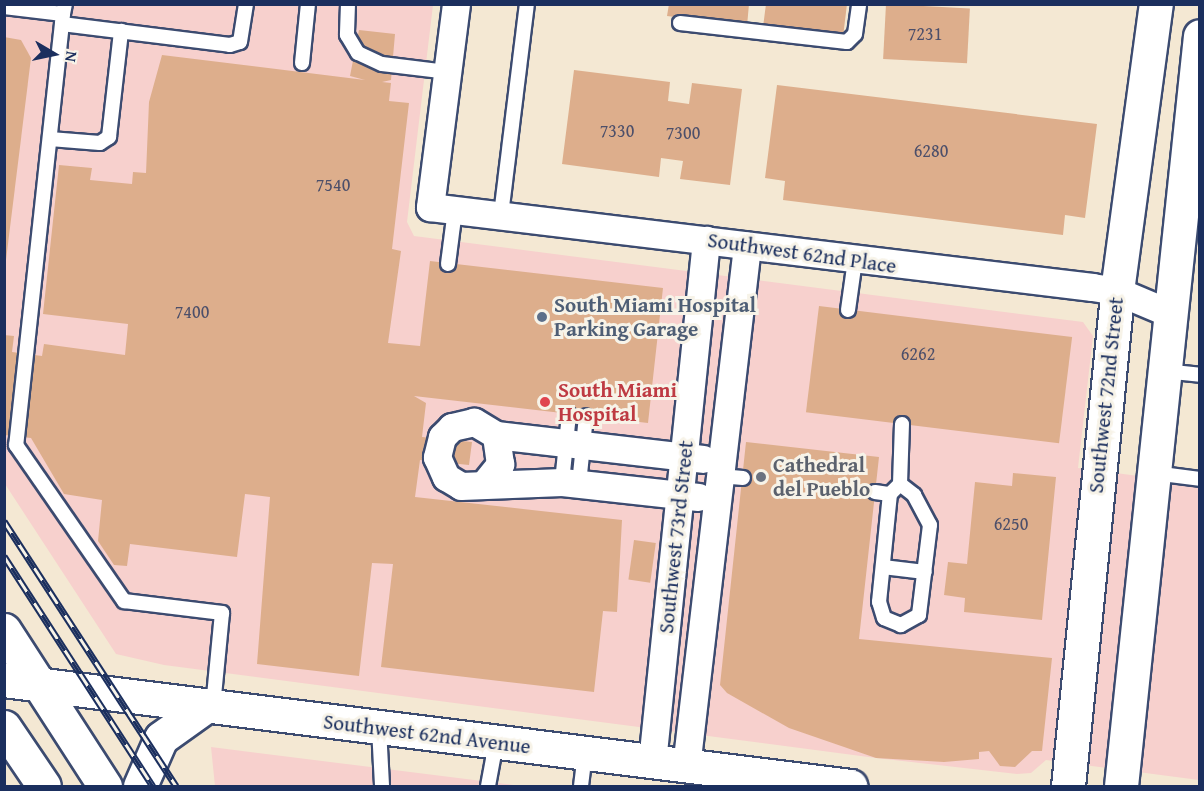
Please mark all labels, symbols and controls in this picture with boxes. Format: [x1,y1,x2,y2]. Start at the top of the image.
house number: 7231 [908,23,942,45]
north arrow [24,24,84,84]
text: N [59,50,84,64]
house number: 7330 [600,120,634,142]
house number: 7300 [666,122,700,144]
house number: 6280 [914,140,948,162]
house number: 7540 [316,174,350,196]
street label: Southwest 62nd Place [706,227,898,279]
place label: South Miami Hospital Parking Garage [554,292,756,342]
street label: Southwest 72nd Street [1083,296,1129,494]
house number: 7400 [175,301,209,323]
marker: South Miami Hospital Parking Garage [535,310,549,324]
house number: 6262 [901,343,935,365]
place label: South Miami Hospital [558,377,677,427]
marker: South Miami Hospital [536,393,554,411]
street label: Southwest 73rd Street [653,439,699,635]
place label: Cathedral del Pueblo [773,452,870,502]
marker: Cathedral del Pueblo [754,470,768,484]
house number: 6250 [994,513,1028,535]
street label: Southwest 62nd Avenue [322,709,532,759]

